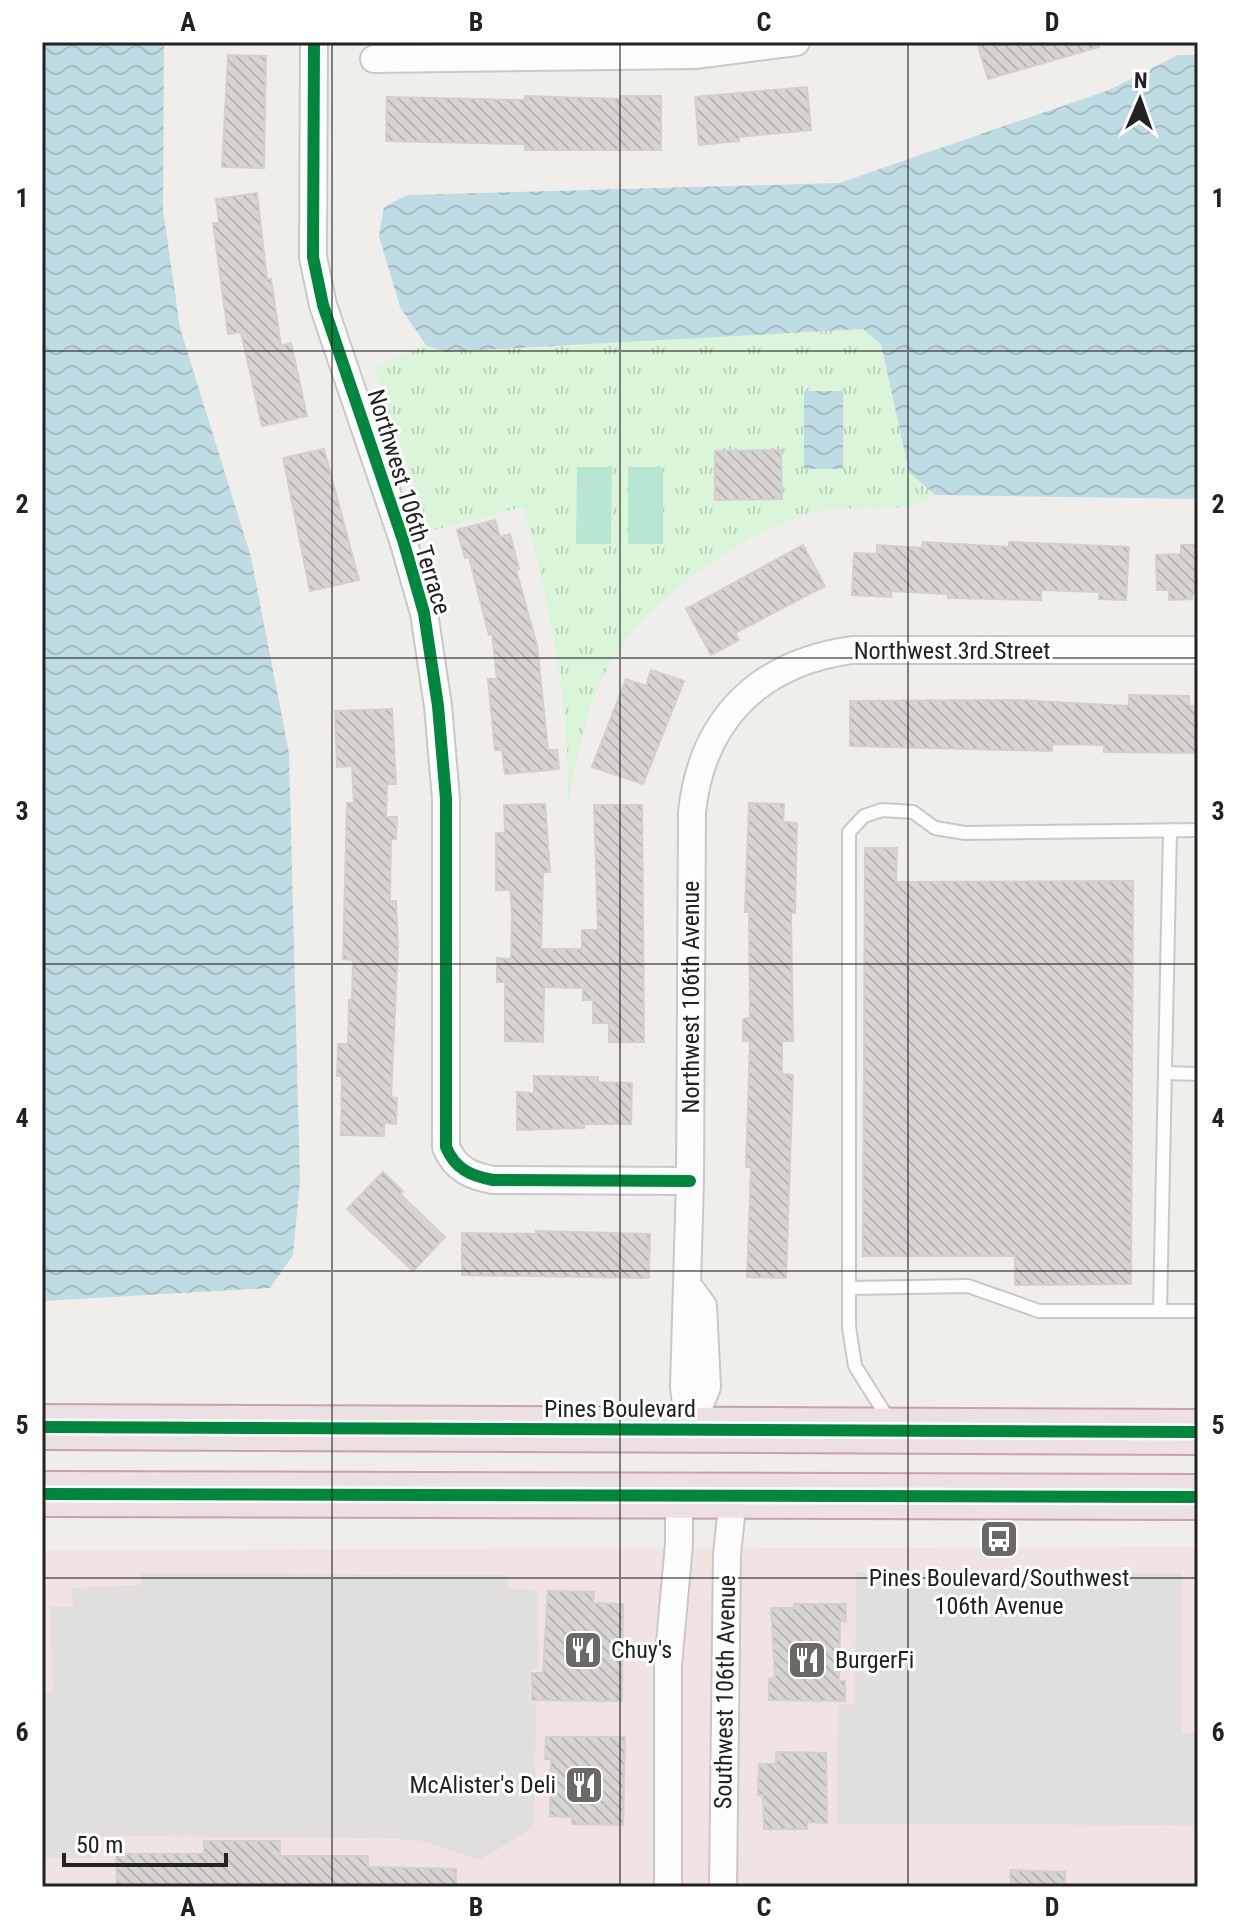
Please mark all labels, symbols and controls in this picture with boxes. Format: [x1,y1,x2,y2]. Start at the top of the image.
text: A [180,7,196,37]
text: B [469,7,483,37]
text: C [757,7,772,37]
text: D [1045,7,1059,37]
north arrow [1100,60,1180,140]
text: N [1134,68,1148,93]
text: 1 [15,183,29,213]
text: 1 [1211,183,1225,213]
street label: Northwest 106th Terrace [361,386,457,618]
text: 2 [15,489,29,519]
text: 2 [1211,489,1225,519]
street label: Northwest 3rd Street [854,637,1050,665]
text: 3 [15,796,29,826]
text: 3 [1211,796,1225,826]
street label: Northwest 106th Avenue [677,881,705,1113]
text: 4 [15,1103,29,1133]
text: 4 [1211,1103,1225,1133]
street label: Pines Boulevard [544,1395,696,1423]
text: 5 [15,1410,29,1440]
text: 5 [1211,1410,1225,1440]
bus stop icon: Pines Boulevard/Southwest 106th Avenue [978,1518,1020,1560]
place label: Pines Boulevard/Southwest 106th Avenue [869,1564,1129,1620]
street label: Southwest 106th Avenue [709,1575,741,1809]
restaurant icon: Chuy's [562,1629,604,1671]
place label: Chuy's [611,1636,672,1664]
restaurant icon: BurgerFi [786,1639,828,1681]
place label: BurgerFi [835,1646,914,1674]
text: 6 [15,1717,29,1747]
text: 6 [1211,1717,1225,1747]
restaurant icon: McAlister's Deli [563,1764,605,1806]
place label: McAlister's Deli [409,1771,556,1799]
scale bar [64,1817,226,1867]
text: 50 m [76,1831,123,1859]
text: A [180,1892,196,1922]
text: B [469,1892,483,1922]
text: C [757,1892,772,1922]
text: D [1045,1892,1059,1922]

